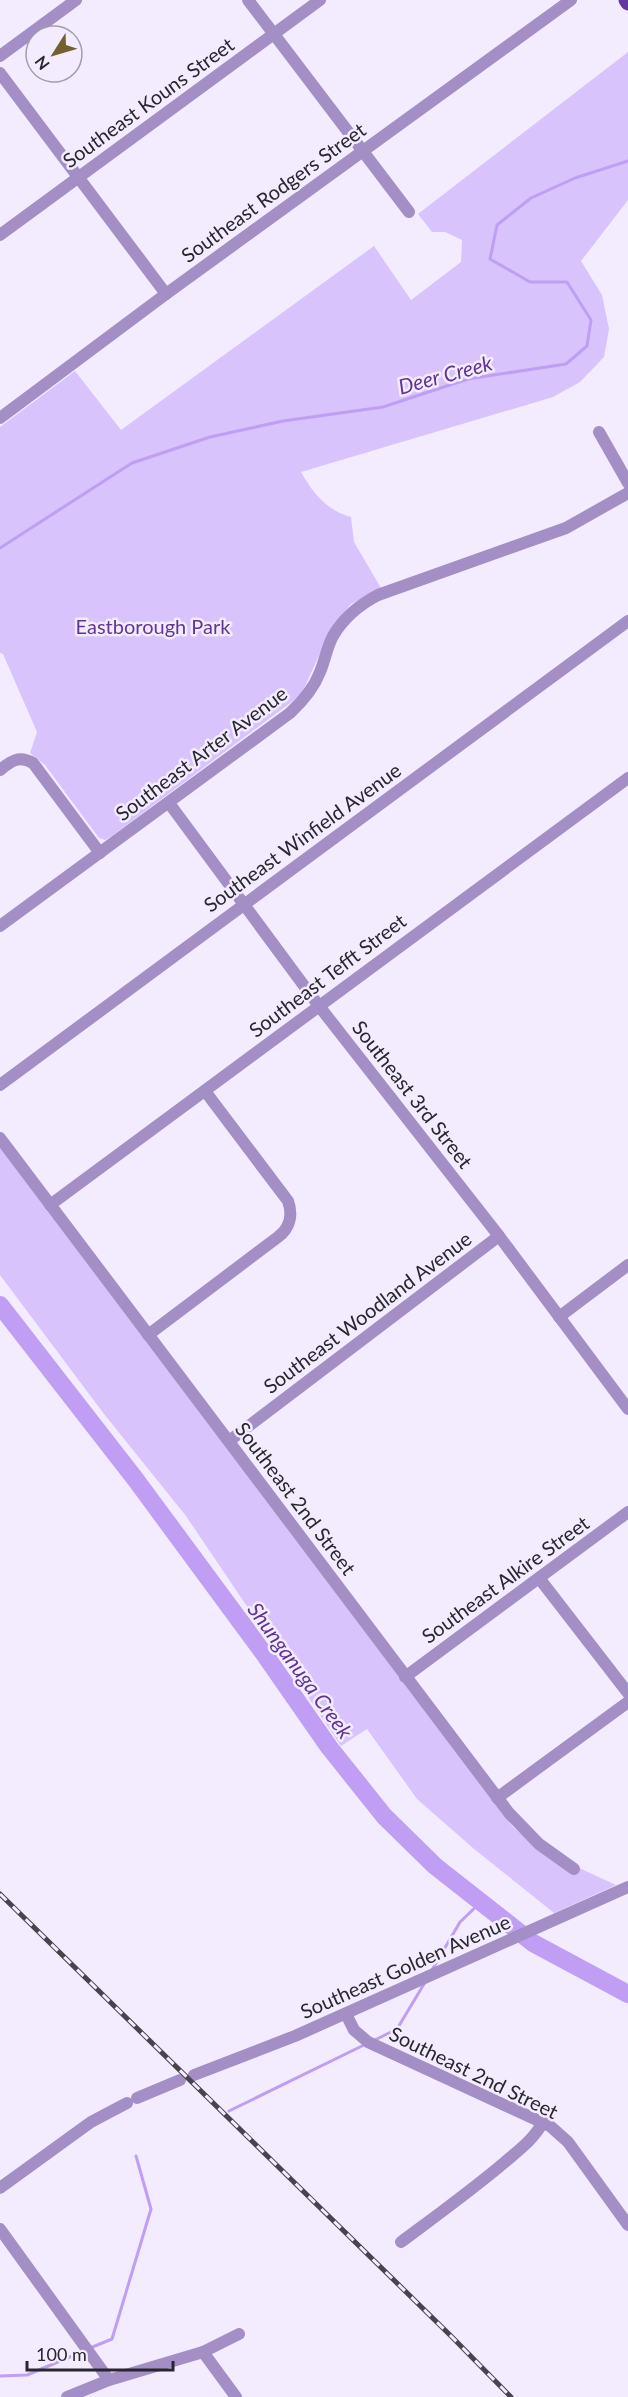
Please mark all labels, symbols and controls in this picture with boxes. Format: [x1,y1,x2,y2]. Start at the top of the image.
north arrow [24,24,84,84]
street label: Southeast Kouns Street [58,32,238,172]
text: N [30,53,53,74]
street label: Southeast Rodgers Street [176,117,370,267]
water label: Deer Creek [395,349,496,399]
park label: Eastborough Park [76,614,231,638]
street label: Southeast Arter Avenue [111,681,291,825]
street label: Southeast Winfield Avenue [199,757,405,917]
street label: Southeast Tefft Street [244,908,410,1042]
street label: Southeast 3rd Street [348,1015,478,1173]
street label: Southeast Woodland Avenue [258,1226,476,1398]
street label: Southeast 2nd Street [231,1417,361,1579]
street label: Southeast Alkire Street [417,1510,593,1648]
water label: Shunganuga Creek [243,1597,359,1744]
street label: Southeast Golden Avenue [296,1909,514,2023]
street label: Southeast 2nd Street [386,2021,562,2123]
scale bar [27,2334,172,2372]
text: 100 m [36,2343,87,2365]

